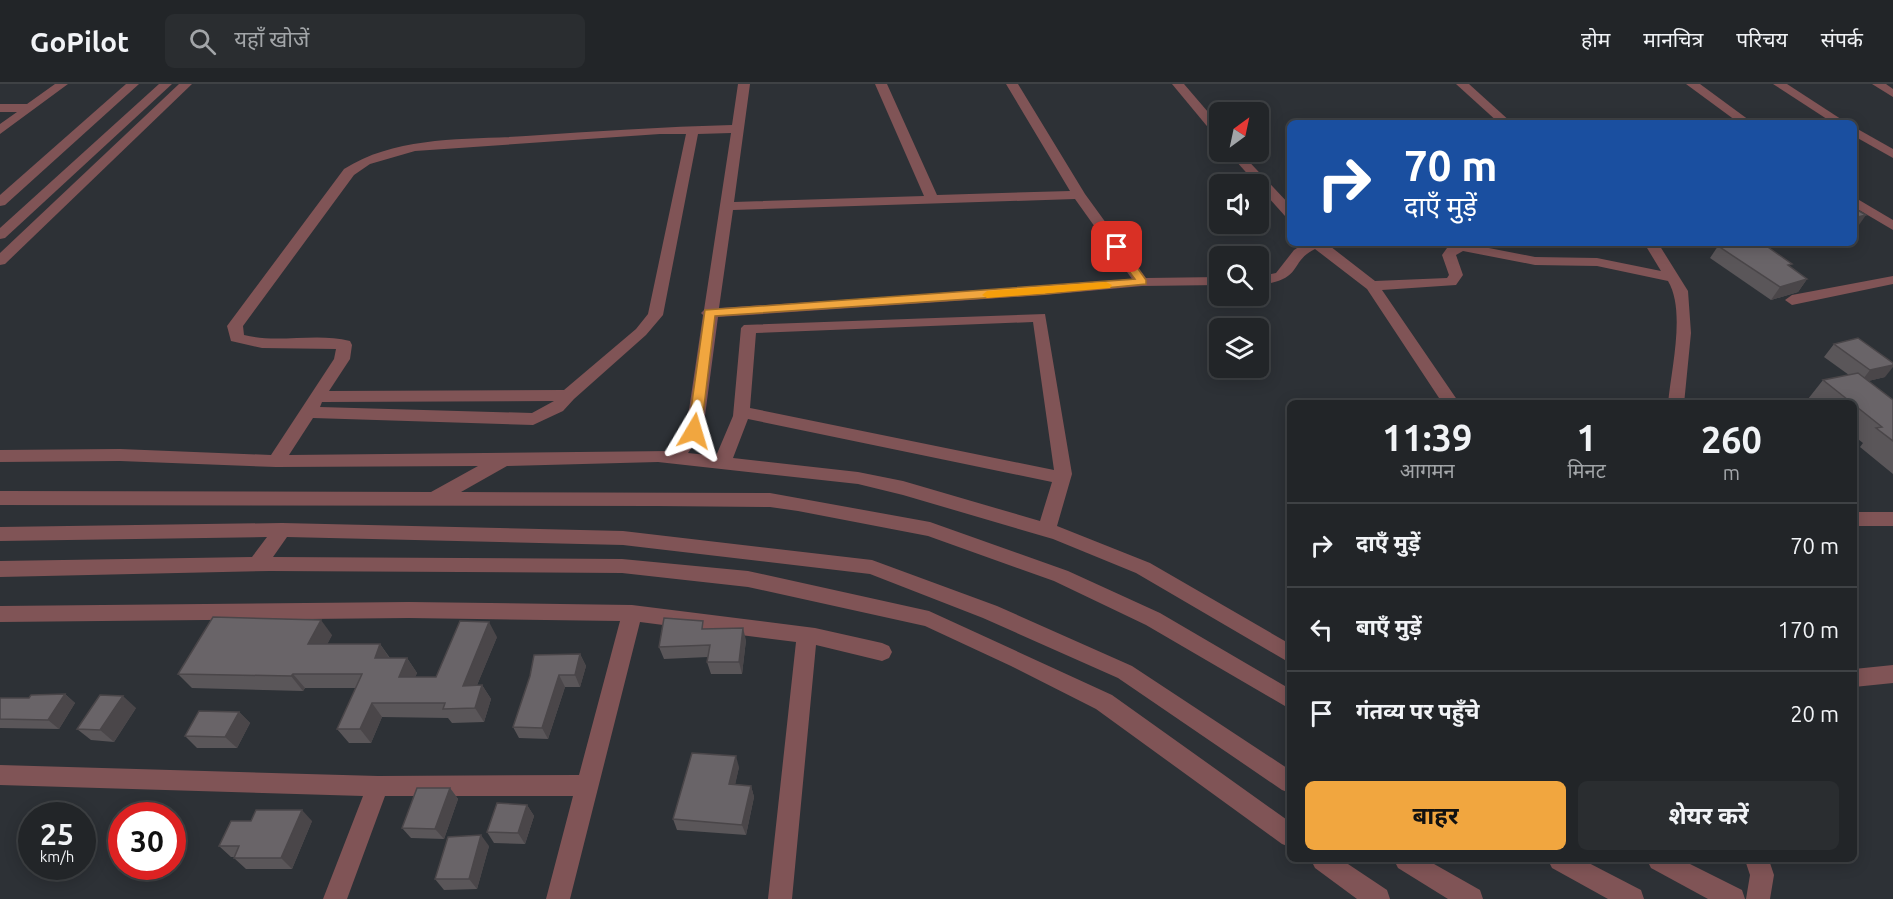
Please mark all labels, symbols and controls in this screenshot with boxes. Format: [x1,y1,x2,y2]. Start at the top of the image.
search box [165,14,585,68]
icon: search [186,25,219,58]
text: GoPilot [30,26,129,57]
text: यहाँ खोजें [234,26,309,51]
text: होम [1581,27,1610,51]
text: मानचित्र [1643,27,1703,51]
text: परिचय [1736,27,1788,51]
text: संपर्क [1821,27,1863,51]
north arrow [1209,102,1269,162]
map controls [1209,102,1269,378]
text: 70 m [1404,142,1498,189]
icon: right [1305,144,1383,222]
button: sound [1209,174,1269,234]
text: दाएँ मुड़ें [1404,191,1477,221]
pin [1091,221,1142,272]
icon: arrive [1100,230,1133,263]
button: search [1209,246,1269,306]
button: layers [1209,318,1269,378]
position arrow [662,399,726,463]
text: 11:39 [1382,417,1472,458]
text: 1 [1576,417,1597,458]
text: 260 [1701,419,1762,460]
text: आगमन [1400,459,1455,482]
text: मिनट [1567,459,1606,482]
text: m [1723,461,1740,484]
icon: right [1305,529,1338,562]
text: दाएँ मुड़ें [1356,530,1420,555]
text: 70 m [1790,533,1839,558]
icon: left [1305,613,1338,646]
text: बाएँ मुड़ें [1356,614,1422,639]
text: 170 m [1778,617,1839,642]
icon: arrive [1305,697,1338,730]
text: गंतव्य पर पहुँचे [1356,698,1480,723]
text: 20 m [1790,701,1839,726]
button: बाहर [1305,781,1566,850]
button: शेयर करें [1578,781,1839,850]
speed limit sign: 30 [108,802,186,880]
text: 25 [40,817,74,851]
text: km/h [40,848,74,865]

